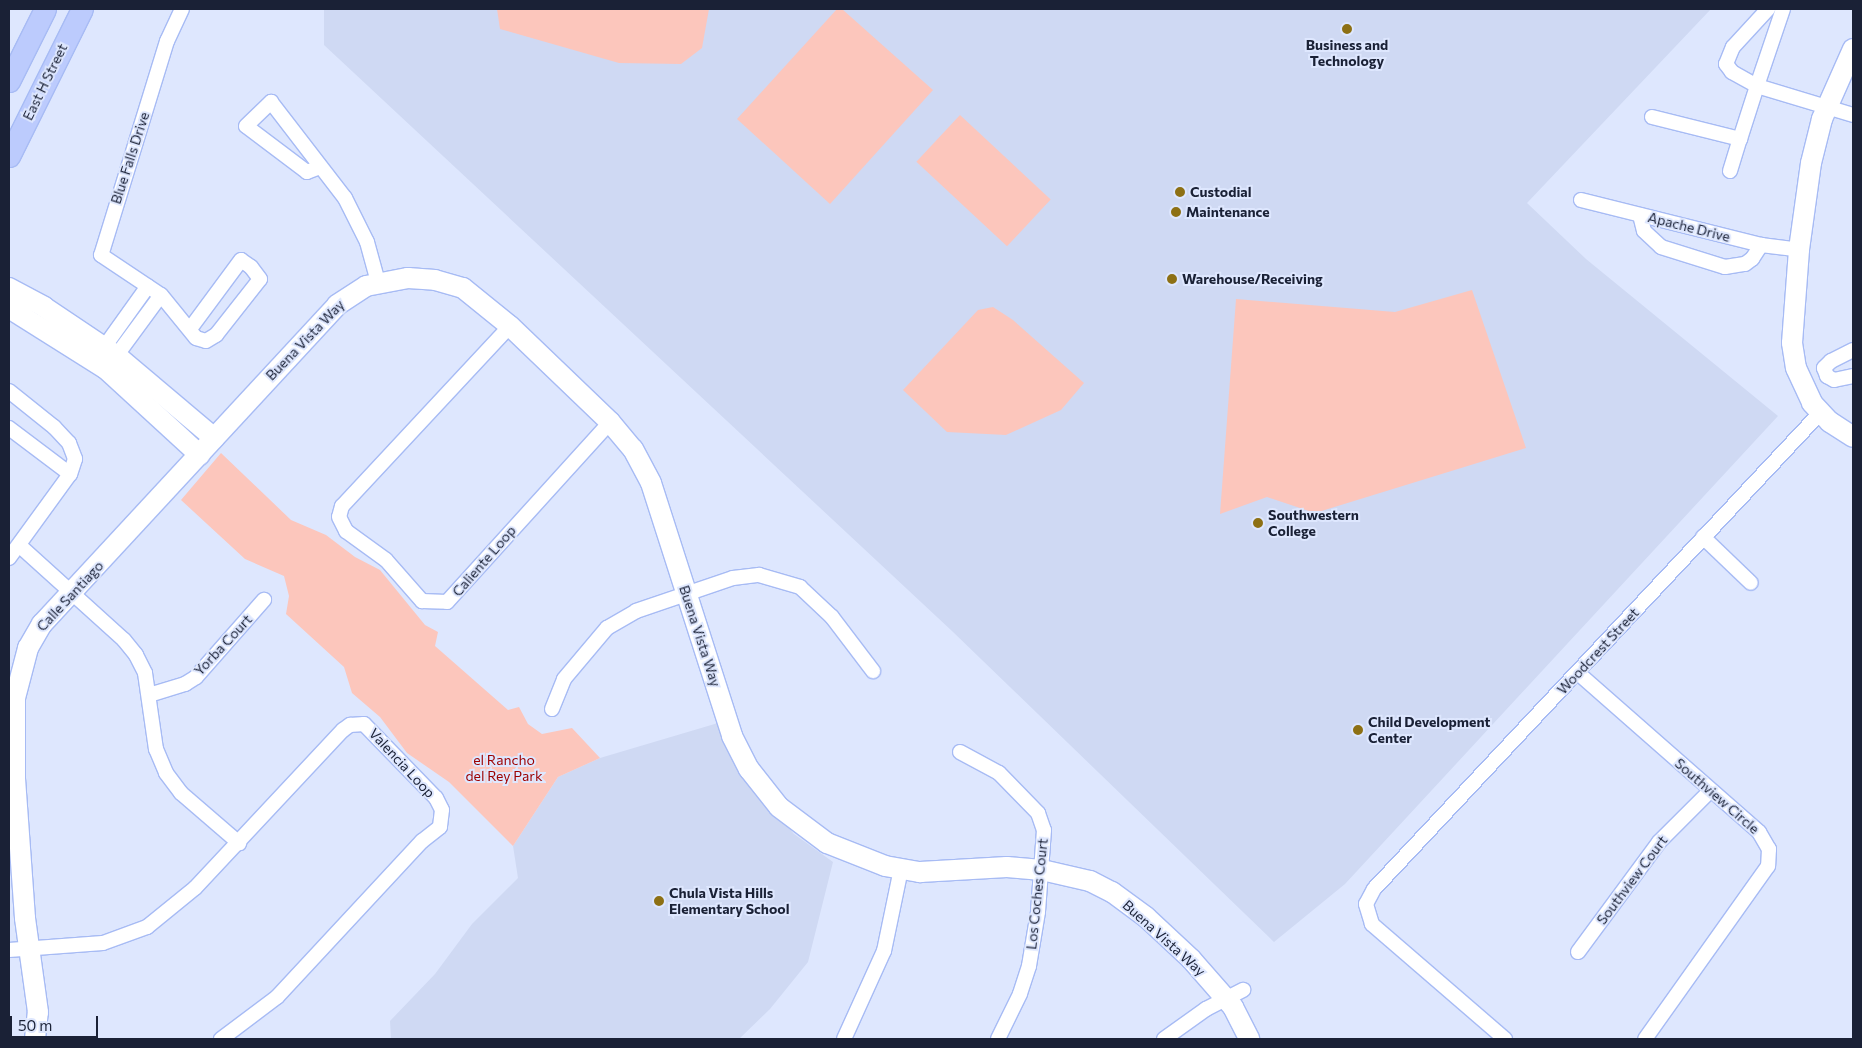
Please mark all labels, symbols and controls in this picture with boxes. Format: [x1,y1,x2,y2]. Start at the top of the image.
marker: Business and Technology [1341,23,1353,35]
place label: Business and Technology [1306,37,1388,70]
street label: East H Street [19,41,71,123]
street label: Blue Falls Drive [107,110,153,206]
place label: Custodial [1190,184,1252,200]
marker: Custodial [1174,186,1186,198]
place label: Maintenance [1186,204,1270,220]
marker: Maintenance [1170,206,1182,218]
street label: Apache Drive [1646,209,1732,245]
place label: Warehouse/Receiving [1182,271,1323,287]
marker: Warehouse/Receiving [1166,273,1178,285]
street label: Buena Vista Way [262,296,348,384]
place label: Southwestern College [1268,507,1359,540]
marker: Southwestern College [1252,517,1264,529]
street label: Caliente Loop [449,522,519,600]
street label: Calle Santiago [33,557,107,635]
street label: Buena Vista Way [676,583,724,689]
street label: Woodcrest Street [1554,604,1642,698]
street label: Yorba Court [191,611,255,679]
place label: Child Development Center [1368,714,1490,746]
marker: Child Development Center [1352,724,1364,736]
street label: Valencia Loop [366,725,438,801]
park label: el Rancho del Rey Park [465,752,543,784]
street label: Southview Circle [1671,755,1763,837]
street label: Southview Court [1593,832,1671,928]
street label: Los Coches Court [1023,838,1051,950]
place label: Chula Vista Hills Elementary School [669,885,789,918]
marker: Chula Vista Hills Elementary School [653,895,665,907]
street label: Buena Vista Way [1119,896,1209,980]
scale bar [12,1006,100,1038]
text: 50 m [18,1016,52,1034]

